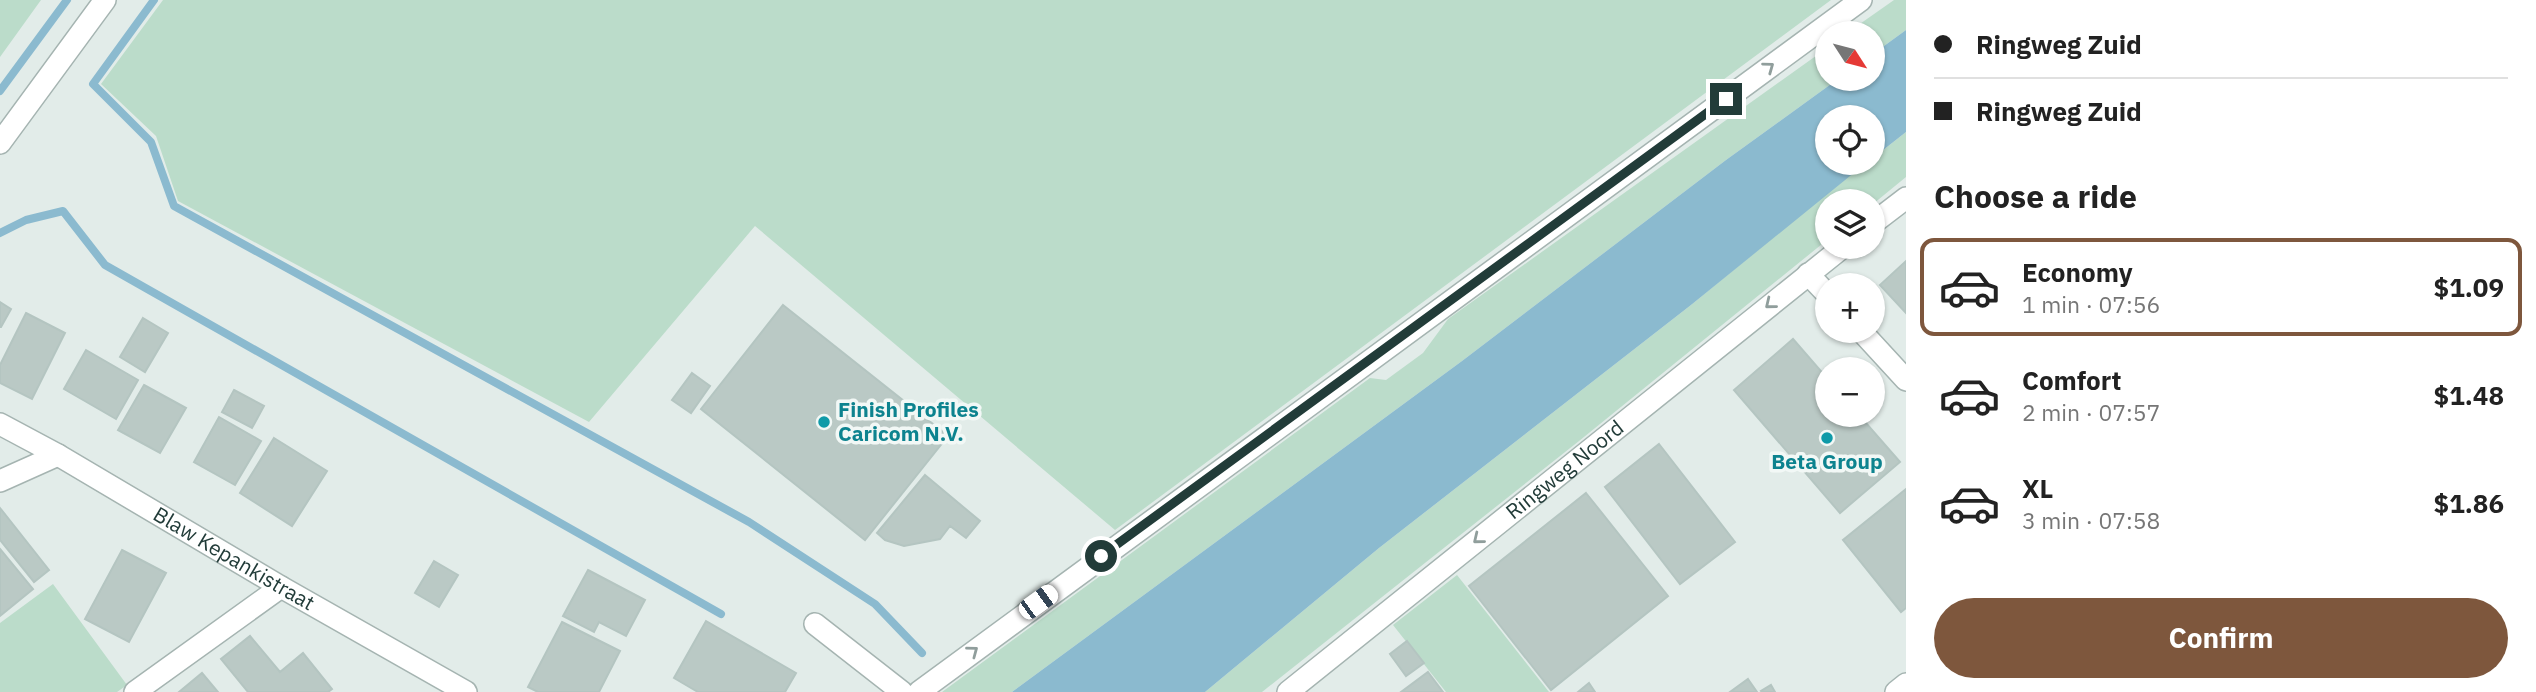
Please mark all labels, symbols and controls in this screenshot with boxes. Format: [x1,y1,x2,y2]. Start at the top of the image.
north arrow [1815,21,1885,91]
map controls [1815,21,1885,427]
text: Ringweg Zuid [1976,27,2142,61]
one-way arrow [1761,63,1774,76]
route end [1710,83,1742,115]
text: Ringweg Zuid [1976,94,2142,128]
button: locate [1815,105,1885,175]
text: Choose a ride [1934,175,2137,217]
button: layers [1815,189,1885,259]
text: Economy [2022,255,2133,289]
icon: car [1938,256,2001,319]
text: $1.09 [2434,270,2504,304]
button: + [1815,273,1885,343]
text: 1 min · 07:56 [2022,289,2160,319]
one-way arrow [1766,296,1778,309]
button: − [1815,357,1885,427]
text: Comfort [2022,363,2121,397]
icon: car [1938,364,2001,427]
text: $1.48 [2434,378,2504,412]
place label: Finish Profiles Caricom N.V. [838,395,979,447]
text: 2 min · 07:57 [2022,397,2160,427]
street label: Ringweg Noord [1500,413,1629,525]
marker: Finish Profiles Caricom N.V. [816,414,832,430]
marker: Beta Group [1819,430,1835,446]
place label: Beta Group [1771,447,1883,475]
text: XL [2022,471,2053,505]
icon: car [1938,472,2001,535]
text: $1.86 [2434,486,2504,520]
street label: Blaw Kepankistraat [149,500,320,616]
text: 3 min · 07:58 [2022,505,2160,535]
one-way arrow [1474,531,1487,543]
route start [1085,540,1117,572]
car [1015,581,1062,623]
button: Confirm [1934,598,2508,678]
one-way arrow [965,646,977,659]

